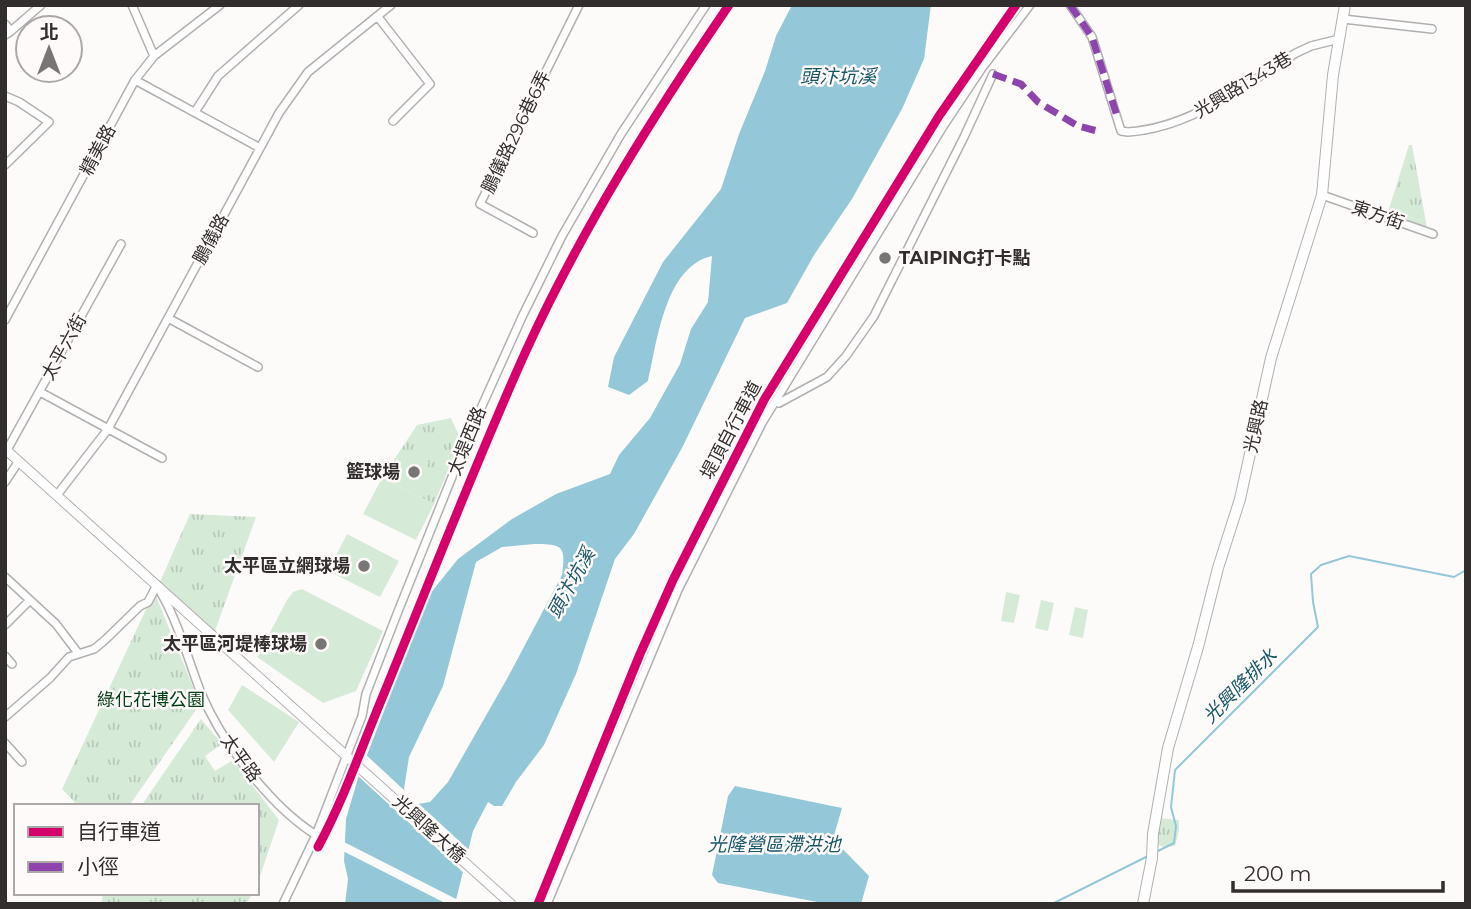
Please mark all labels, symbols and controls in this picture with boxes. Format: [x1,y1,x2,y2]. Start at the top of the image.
north arrow [14,14,84,84]
text: 北 [39,21,59,44]
street label: 光興路1343巷 [1190,47,1296,123]
water label: 頭汴坑溪 [800,65,879,88]
street label: 鵬儀路296巷6弄 [477,67,555,197]
street label: 精美路 [76,121,120,179]
street label: 東方街 [1349,196,1407,234]
street label: 鵬儀路 [188,210,234,268]
place label: TAIPING打卡點 [899,247,1031,269]
marker: TAIPING打卡點 [877,250,893,266]
street label: 太平六街 [37,310,91,384]
street label: 堤頂自行車道 [696,377,766,483]
street label: 光興路 [1240,397,1272,455]
street label: 太堤西路 [443,404,491,478]
place label: 籃球場 [346,461,400,483]
marker: 籃球場 [406,464,422,480]
water label: 頭汴坑溪 [543,542,601,622]
place label: 太平區立網球場 [224,555,350,577]
marker: 太平區立網球場 [356,558,372,574]
place label: 太平區河堤棒球場 [163,633,307,655]
marker: 太平區河堤棒球場 [313,636,329,652]
water label: 光興隆排水 [1198,644,1282,728]
park label: 綠化花博公園 [97,689,205,711]
street label: 太平路 [216,730,266,786]
street label: 光興隆大橋 [388,791,470,867]
legend [14,804,259,895]
text: 自行車道 [77,819,161,844]
water label: 光隆營區滯洪池 [707,833,842,856]
scale bar [1233,850,1443,894]
text: 小徑 [77,854,119,879]
text: 200 m [1244,861,1311,886]

